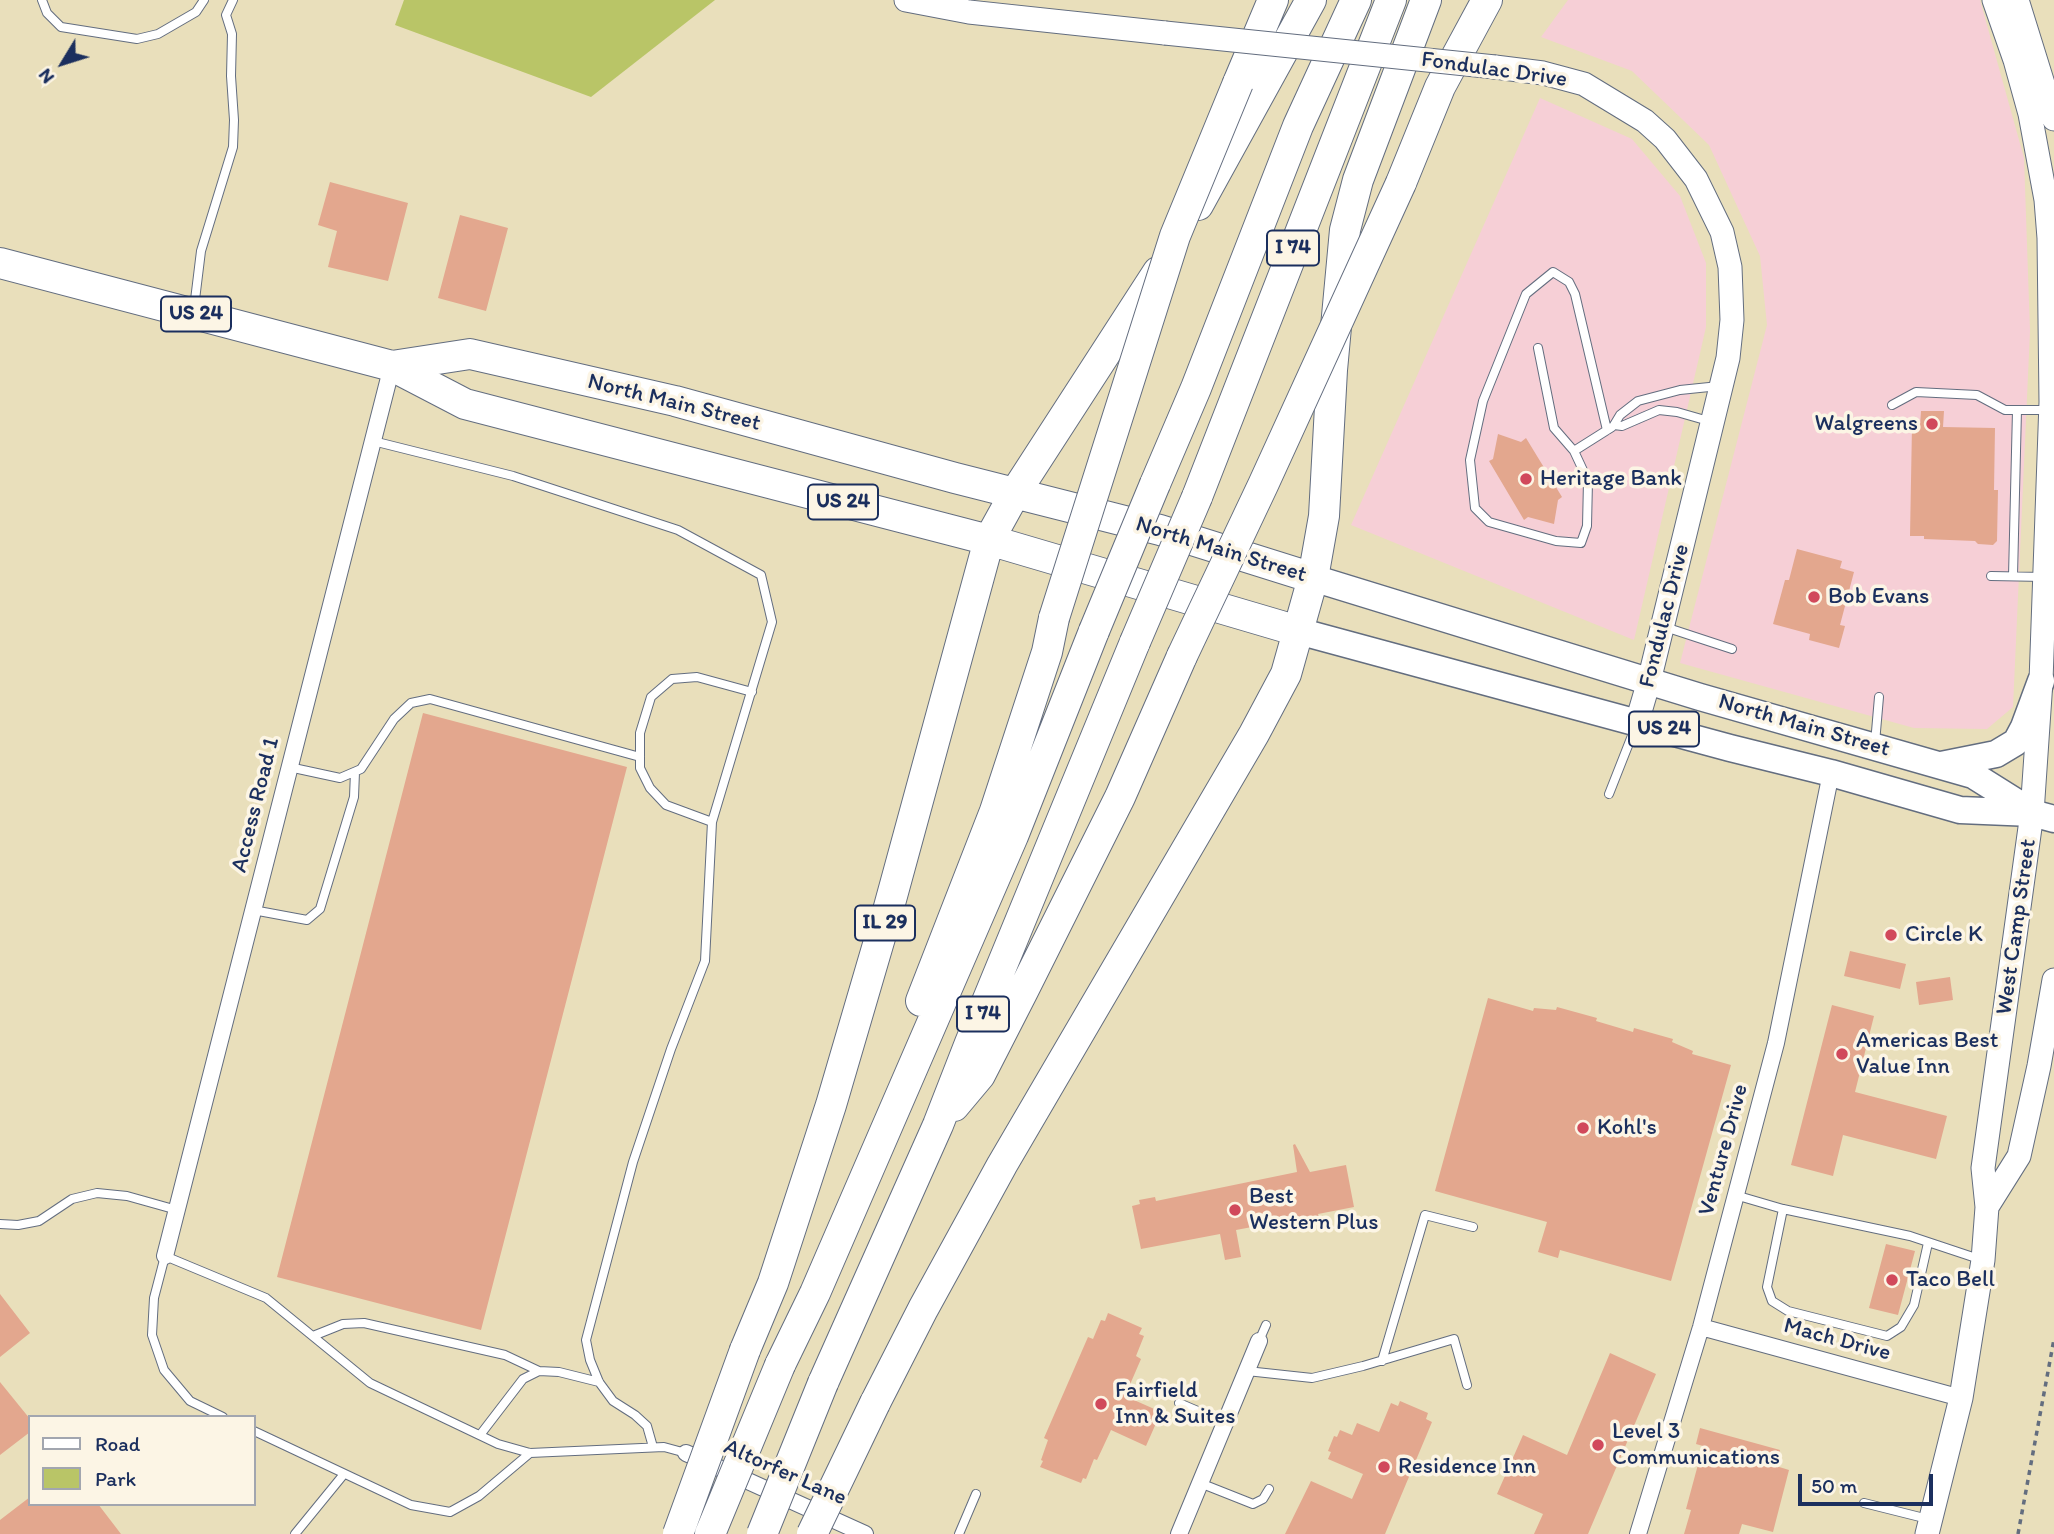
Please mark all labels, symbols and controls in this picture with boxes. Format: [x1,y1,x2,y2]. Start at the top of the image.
north arrow [28,28,98,98]
street label: Fondulac Drive [1419,46,1569,94]
text: N [33,64,59,88]
road number: I 74 [1267,230,1319,266]
road number: US 24 [161,296,231,332]
street label: North Main Street [585,368,763,438]
place label: Walgreens [1815,410,1918,438]
marker: Walgreens [1924,416,1940,432]
place label: Heritage Bank [1540,465,1682,493]
marker: Heritage Bank [1518,471,1534,487]
road number: US 24 [808,484,878,520]
street label: North Main Street [1132,511,1310,589]
street label: Fondulac Drive [1634,541,1696,691]
place label: Bob Evans [1828,583,1929,611]
marker: Bob Evans [1806,589,1822,605]
street label: North Main Street [1715,688,1893,764]
road number: US 24 [1629,712,1699,746]
street label: Access Road 1 [226,735,286,875]
street label: West Camp Street [1991,837,2043,1017]
road number: IL 29 [855,906,915,940]
place label: Circle K [1905,921,1983,949]
marker: Circle K [1883,927,1899,943]
road number: I 74 [957,996,1009,1032]
place label: Americas Best Value Inn [1856,1027,1998,1081]
marker: Americas Best Value Inn [1834,1046,1850,1062]
street label: Venture Drive [1693,1081,1755,1219]
place label: Kohl's [1597,1114,1657,1142]
marker: Kohl's [1575,1120,1591,1136]
place label: Best Western Plus [1249,1183,1379,1237]
marker: Best Western Plus [1227,1202,1243,1218]
place label: Taco Bell [1906,1266,1995,1294]
marker: Taco Bell [1884,1272,1900,1288]
street label: Mach Drive [1780,1312,1894,1368]
place label: Fairfield Inn & Suites [1115,1377,1236,1431]
marker: Fairfield Inn & Suites [1093,1396,1109,1412]
legend [28,1415,256,1506]
place label: Level 3 Communications [1612,1418,1780,1472]
text: Road [95,1431,140,1456]
street label: Altorfer Lane [719,1434,851,1512]
marker: Level 3 Communications [1590,1437,1606,1453]
place label: Residence Inn [1398,1453,1536,1481]
marker: Residence Inn [1376,1459,1392,1475]
scale bar [1802,1460,1937,1504]
text: Park [95,1466,136,1491]
text: 50 m [1811,1473,1857,1498]

